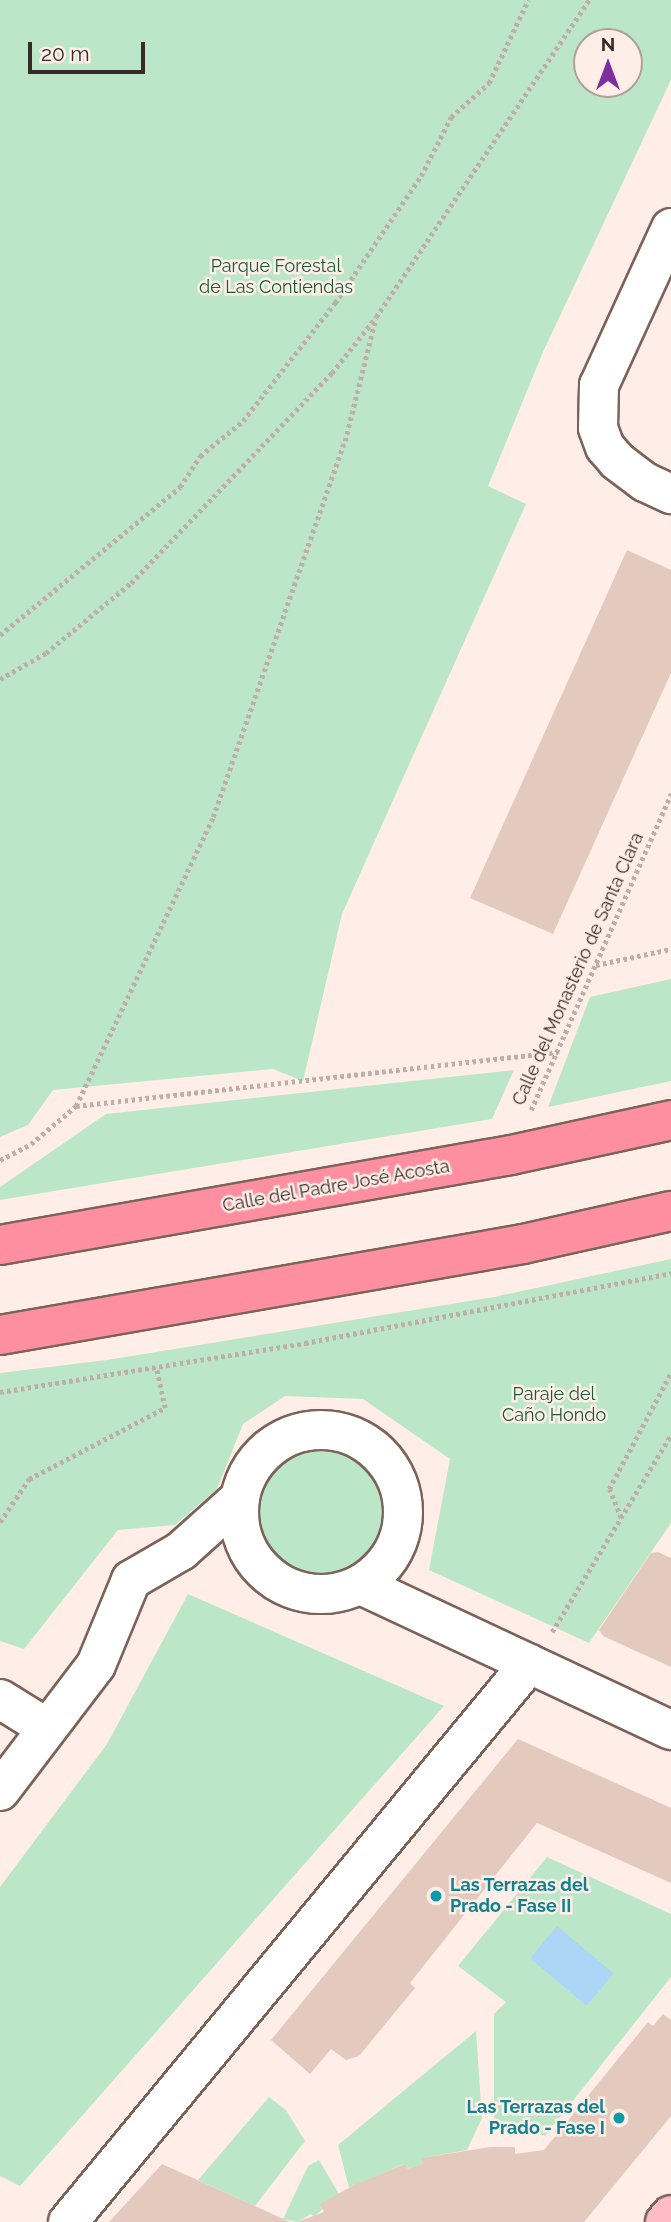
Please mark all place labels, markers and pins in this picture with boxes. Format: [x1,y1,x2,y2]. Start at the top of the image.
place label: Las Terrazas del Prado - Fase II [450,1875,589,1918]
marker: Las Terrazas del Prado - Fase II [428,1888,444,1904]
place label: Las Terrazas del Prado - Fase I [466,2097,605,2140]
marker: Las Terrazas del Prado - Fase I [611,2110,627,2126]

